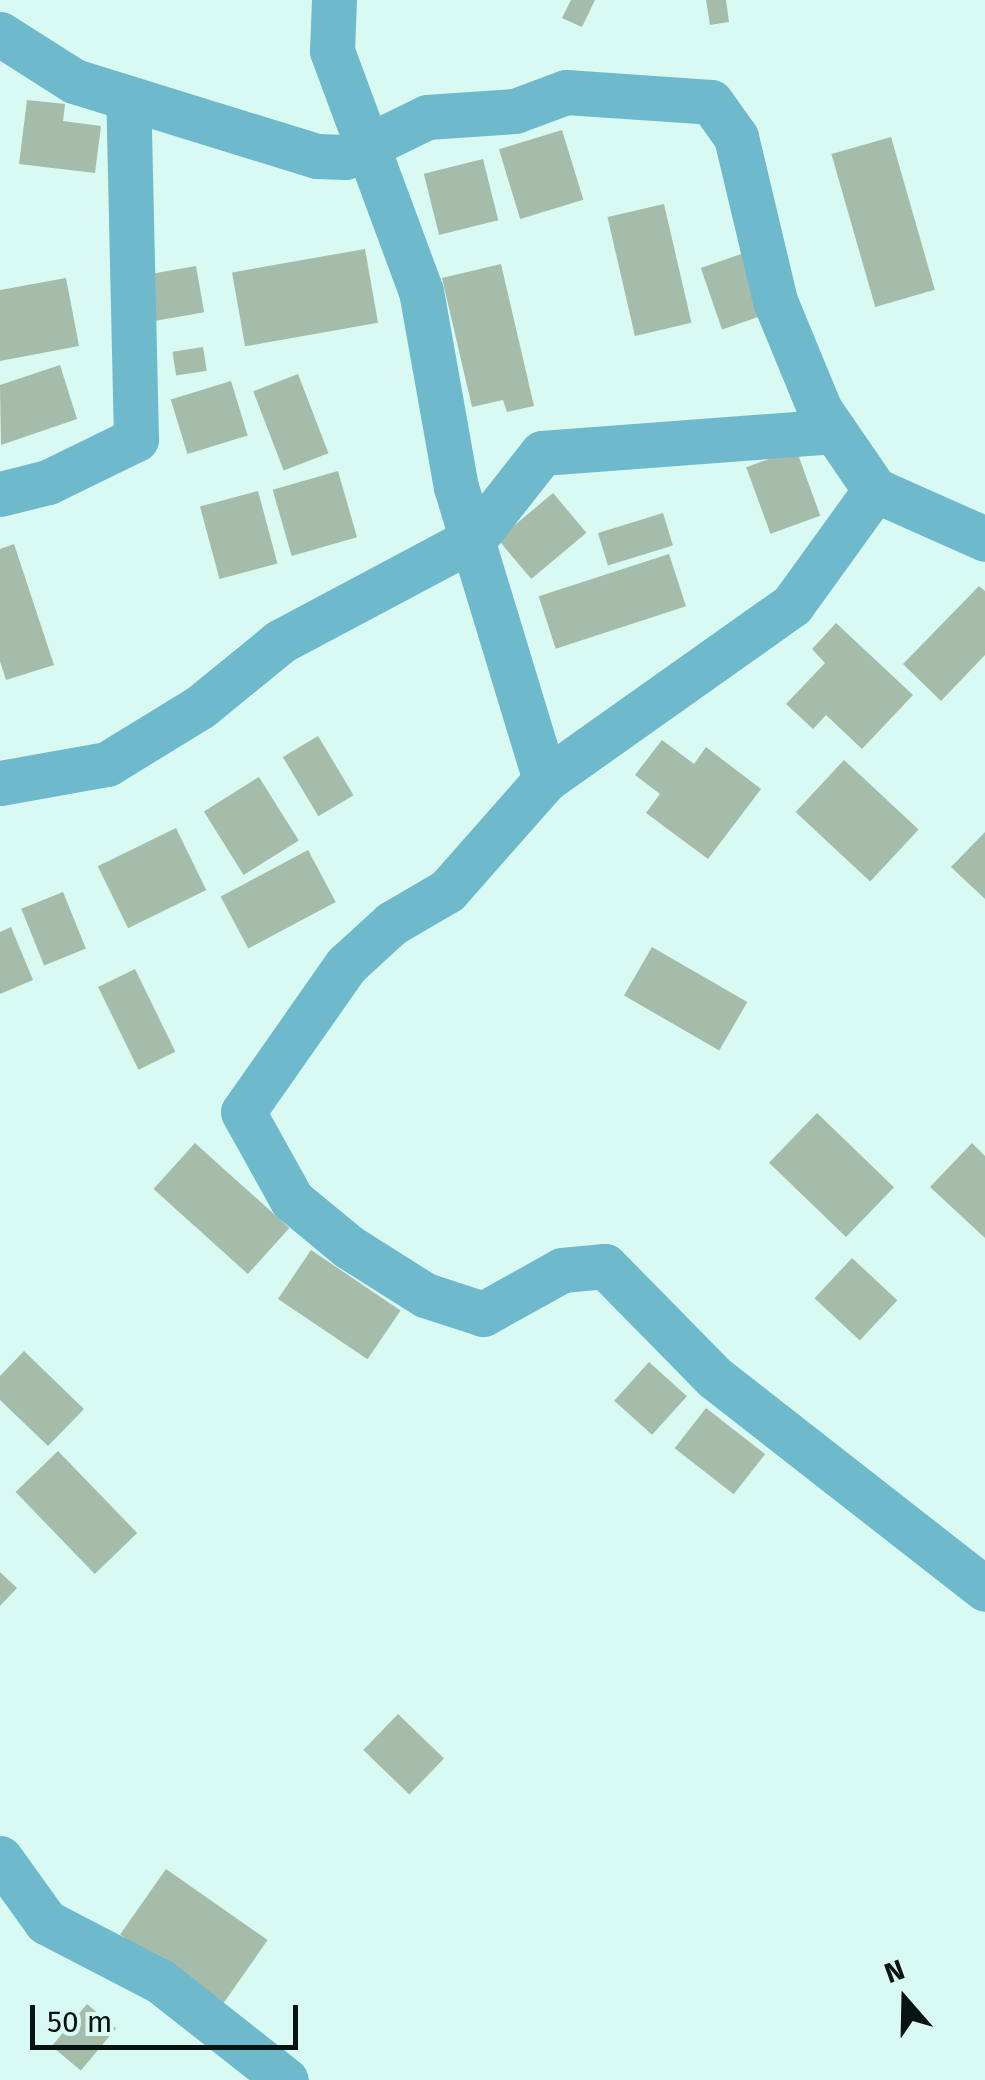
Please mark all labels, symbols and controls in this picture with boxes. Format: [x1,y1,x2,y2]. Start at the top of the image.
north arrow [855,1950,955,2050]
text: N [880,1953,909,1990]
scale bar [35,1985,302,2047]
text: 50 m [47,2004,112,2040]

